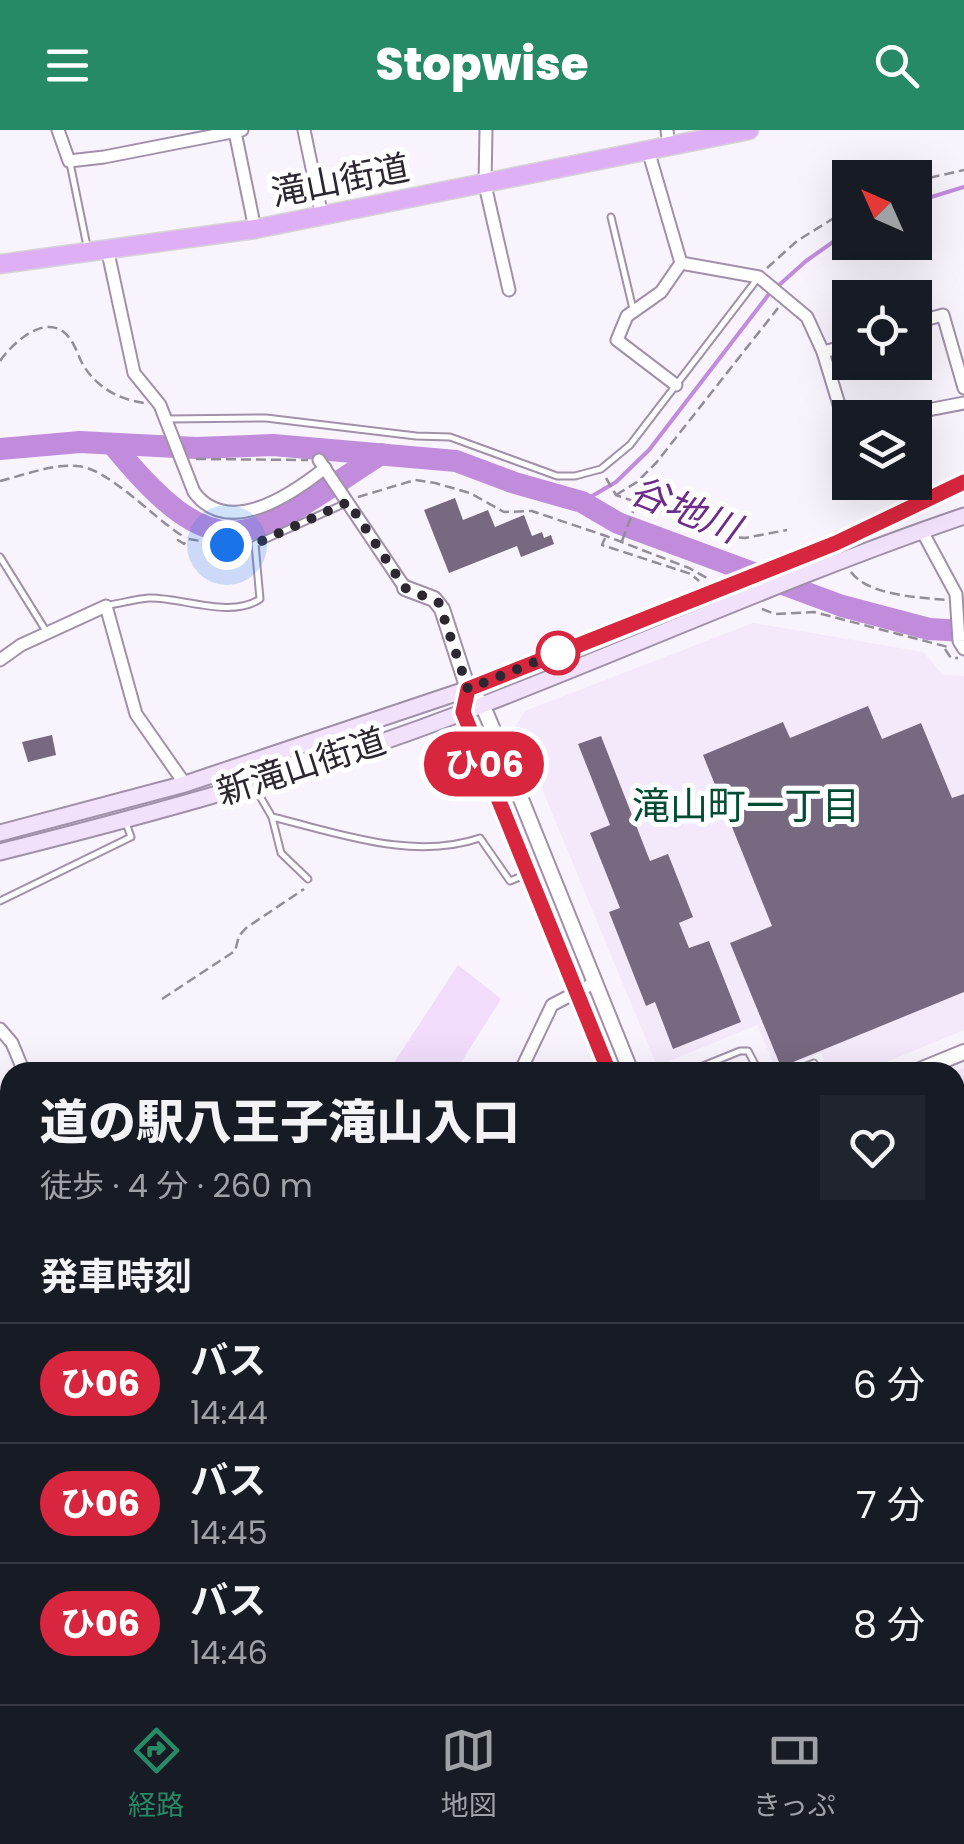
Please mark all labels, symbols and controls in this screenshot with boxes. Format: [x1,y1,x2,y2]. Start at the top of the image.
text: Stopwise [375,33,589,96]
icon: menu [40,38,95,93]
icon: search [869,38,924,93]
street label: 滝山街道 [267,143,413,217]
north arrow [832,160,932,260]
map controls [832,160,932,500]
button: locate [832,280,932,380]
button: layers [832,400,932,500]
water label: 谷地川 [622,463,751,556]
your location [202,520,252,570]
unlabelled marker [537,632,579,674]
street label: 新滝山街道 [210,716,392,816]
line badge: ひ06 [426,732,542,796]
text: ひ06 [444,740,524,789]
district label: 滝山町一丁目 [632,779,860,832]
text: 道の駅八王子滝山入口 [40,1089,520,1156]
button: heart [820,1095,925,1200]
text: 徒歩 · 4 分 · 260 m [40,1163,313,1208]
text: 発車時刻 [40,1250,192,1303]
text: バス [190,1334,266,1387]
text: 6 分 [853,1358,925,1411]
text: ひ06 [60,1359,140,1408]
text: 14:44 [190,1390,268,1435]
text: バス [190,1454,266,1507]
text: 7 分 [856,1478,925,1531]
text: ひ06 [60,1479,140,1528]
text: 14:45 [190,1510,268,1555]
text: バス [190,1574,266,1627]
text: 8 分 [853,1598,925,1651]
text: ひ06 [60,1599,140,1648]
text: 14:46 [190,1630,268,1675]
tab: 経路 [128,1723,184,1827]
tab: 地図 [441,1723,497,1827]
tab: きっぷ [753,1723,836,1827]

